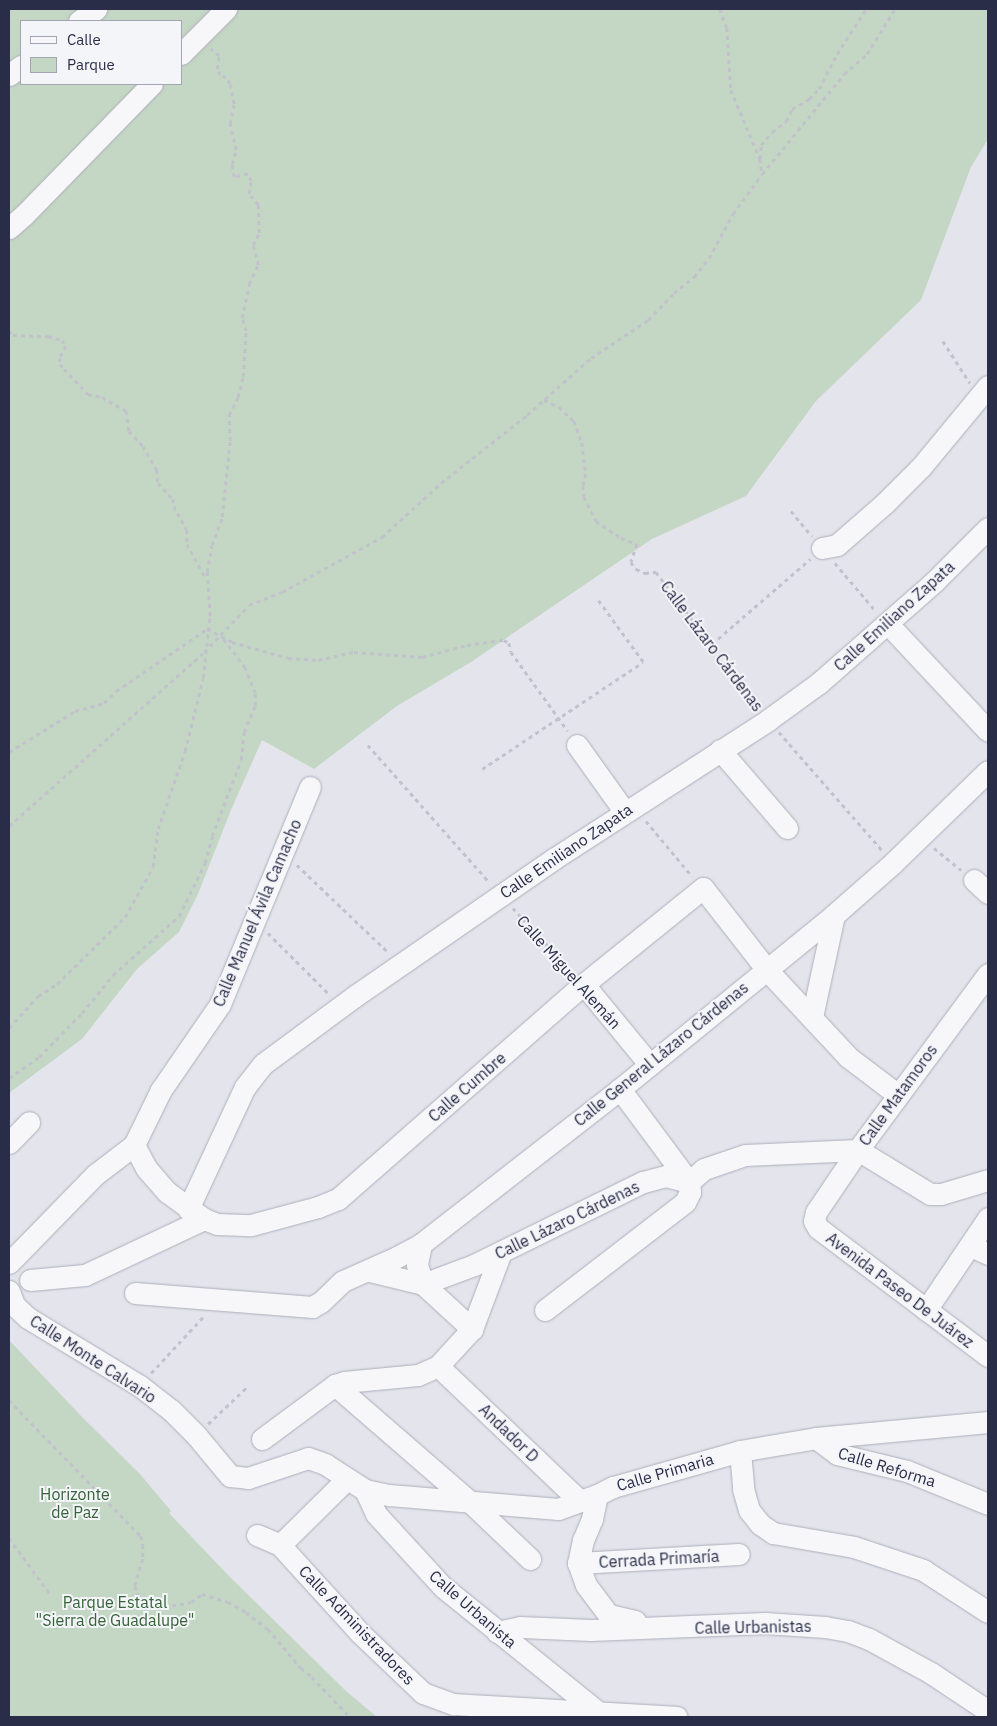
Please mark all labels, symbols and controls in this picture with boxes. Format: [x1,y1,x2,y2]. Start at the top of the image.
legend [20,20,182,85]
text: Calle [67,30,101,49]
text: Parque [67,55,115,74]
street label: Calle Emiliano Zapata [830,557,958,675]
street label: Calle Lázaro Cárdenas [657,577,767,715]
street label: Calle Emiliano Zapata [496,800,636,902]
street label: Calle Manuel Ávila Camacho [209,816,305,1010]
street label: Calle Miguel Alemán [513,911,625,1033]
street label: Calle General Lázaro Cárdenas [570,978,752,1130]
street label: Calle Matamoros [855,1040,941,1150]
street label: Calle Cumbre [424,1048,510,1126]
street label: Calle Lázaro Cárdenas [492,1177,642,1263]
street label: Avenida Paseo De Juárez [823,1228,977,1352]
street label: Calle Monte Calvario [26,1311,160,1407]
street label: Andador D [475,1400,543,1466]
street label: Calle Reforma [836,1443,938,1491]
street label: Calle Primaria [614,1449,716,1495]
park label: Horizonte de Paz [40,1484,110,1522]
street label: Cerrada Primaría [598,1546,720,1572]
street label: Calle Administradores [295,1561,419,1689]
street label: Calle Urbanista [426,1566,520,1652]
park label: Parque Estatal "Sierra de Guadalupe" [35,1592,195,1630]
street label: Calle Urbanistas [694,1616,812,1638]

